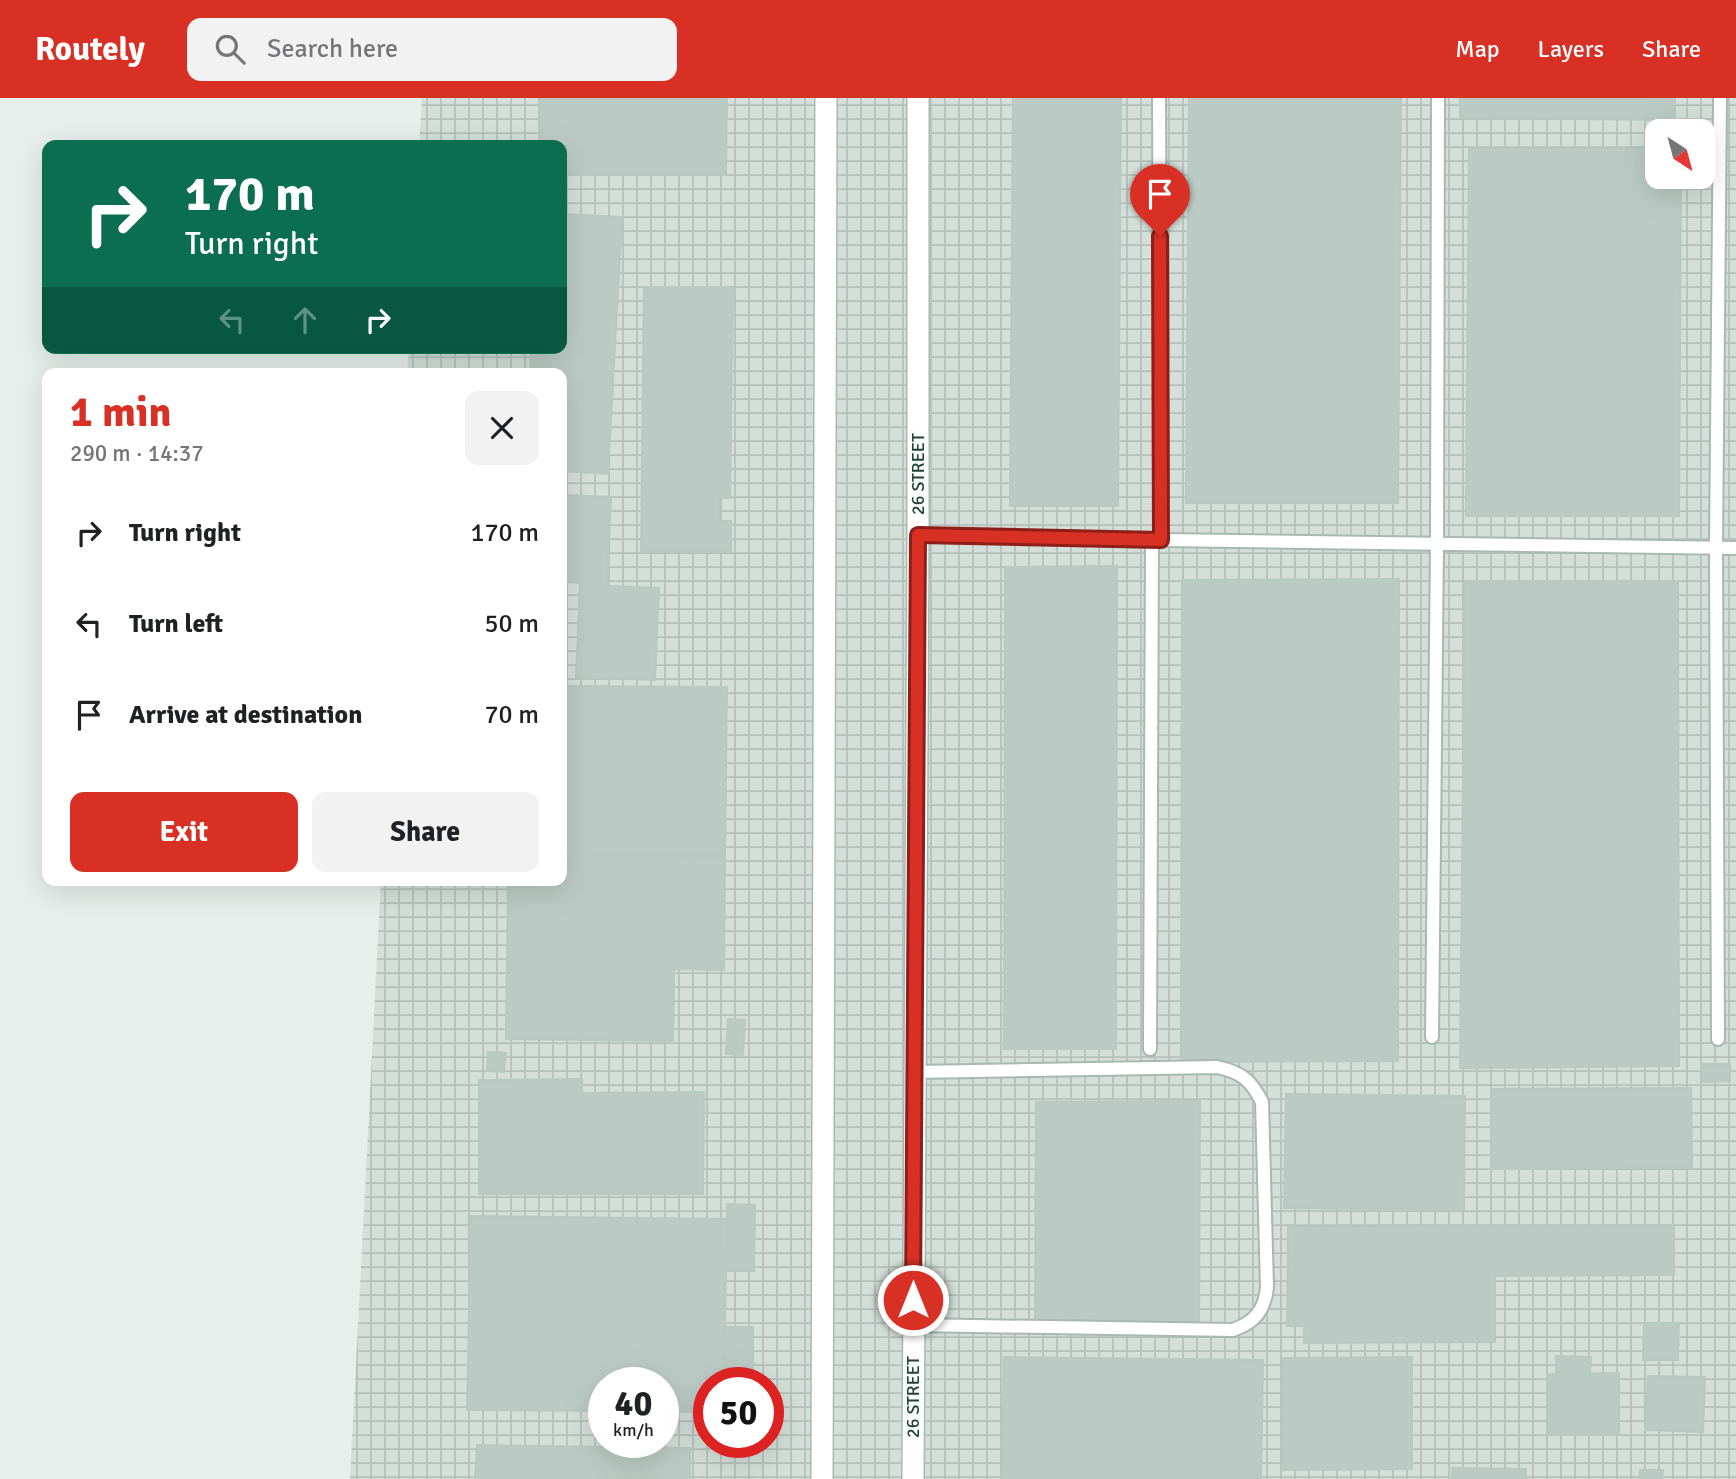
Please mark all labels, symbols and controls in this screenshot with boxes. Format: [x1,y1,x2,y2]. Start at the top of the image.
search box [187,18,677,81]
text: Routely [35,29,145,70]
icon: search [211,30,249,68]
text: Search here [267,33,398,65]
text: Map [1455,34,1500,64]
text: Layers [1538,34,1604,64]
text: Share [1642,34,1701,64]
north arrow [1645,119,1715,189]
map controls [1645,119,1715,189]
text: 170 m [185,164,315,224]
pin [1130,164,1190,236]
icon: right [70,168,161,259]
icon: arrive [1141,175,1179,213]
text: Turn right [185,224,318,263]
icon: left [213,301,251,339]
icon: ahead [286,301,324,339]
icon: right [359,301,397,339]
text: 1 min [70,387,171,438]
button: close [465,391,539,465]
street label: 26 STREET [907,433,929,515]
text: 290 m · 14:37 [70,439,204,468]
icon: right [70,514,108,552]
text: Turn right [129,517,241,549]
text: 170 m [470,517,539,549]
icon: left [70,605,108,643]
text: Turn left [129,608,223,640]
text: 50 m [484,608,539,640]
icon: arrive [70,696,108,734]
text: Arrive at destination [129,699,362,731]
text: 70 m [484,699,539,731]
button: Exit [70,792,298,872]
button: Share [312,792,539,872]
position arrow [876,1263,950,1337]
street label: 26 STREET [902,1356,924,1438]
speed limit sign: 50 [693,1367,784,1458]
text: 40 [615,1382,652,1425]
text: km/h [613,1419,654,1441]

